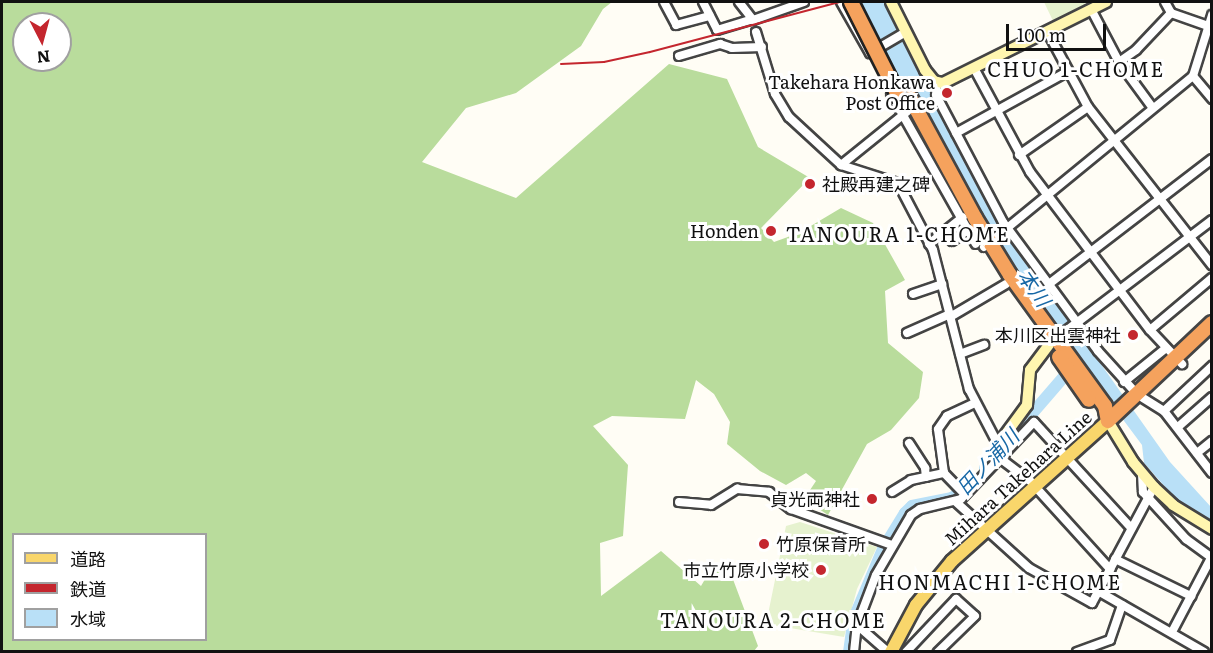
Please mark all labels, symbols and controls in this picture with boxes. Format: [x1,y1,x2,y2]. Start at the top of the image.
north arrow [12,12,72,72]
scale bar [1009,12,1110,50]
text: 100 m [1017,21,1066,48]
text: N [36,45,52,71]
district label: CHUO 1-CHOME [987,56,1165,80]
place label: Takehara Honkawa Post Office [768,72,935,115]
marker: Takehara Honkawa Post Office [940,86,954,100]
place label: 社殿再建之碑 [822,173,930,195]
marker: 社殿再建之碑 [803,177,817,191]
place label: Honden [690,220,759,242]
district label: TANOURA 1-CHOME [786,221,1010,245]
marker: Honden [764,224,778,238]
water label: 本川 [1014,264,1056,310]
place label: 本川区出雲神社 [995,324,1121,346]
marker: 本川区出雲神社 [1126,328,1140,342]
street label: Mihara Takehara Line [940,406,1096,550]
water label: 田ノ浦川 [951,424,1023,498]
place label: 貞光両神社 [770,488,860,510]
marker: 貞光両神社 [865,492,879,506]
legend [12,533,207,641]
place label: 竹原保育所 [776,533,866,555]
marker: 竹原保育所 [757,537,771,551]
text: 道路 [70,545,106,572]
place label: 市立竹原小学校 [683,559,809,581]
marker: 市立竹原小学校 [814,563,828,577]
district label: HONMACHI 1-CHOME [878,569,1122,593]
text: 鉄道 [70,575,106,602]
text: 水域 [70,605,106,632]
district label: TANOURA 2-CHOME [660,607,886,631]

